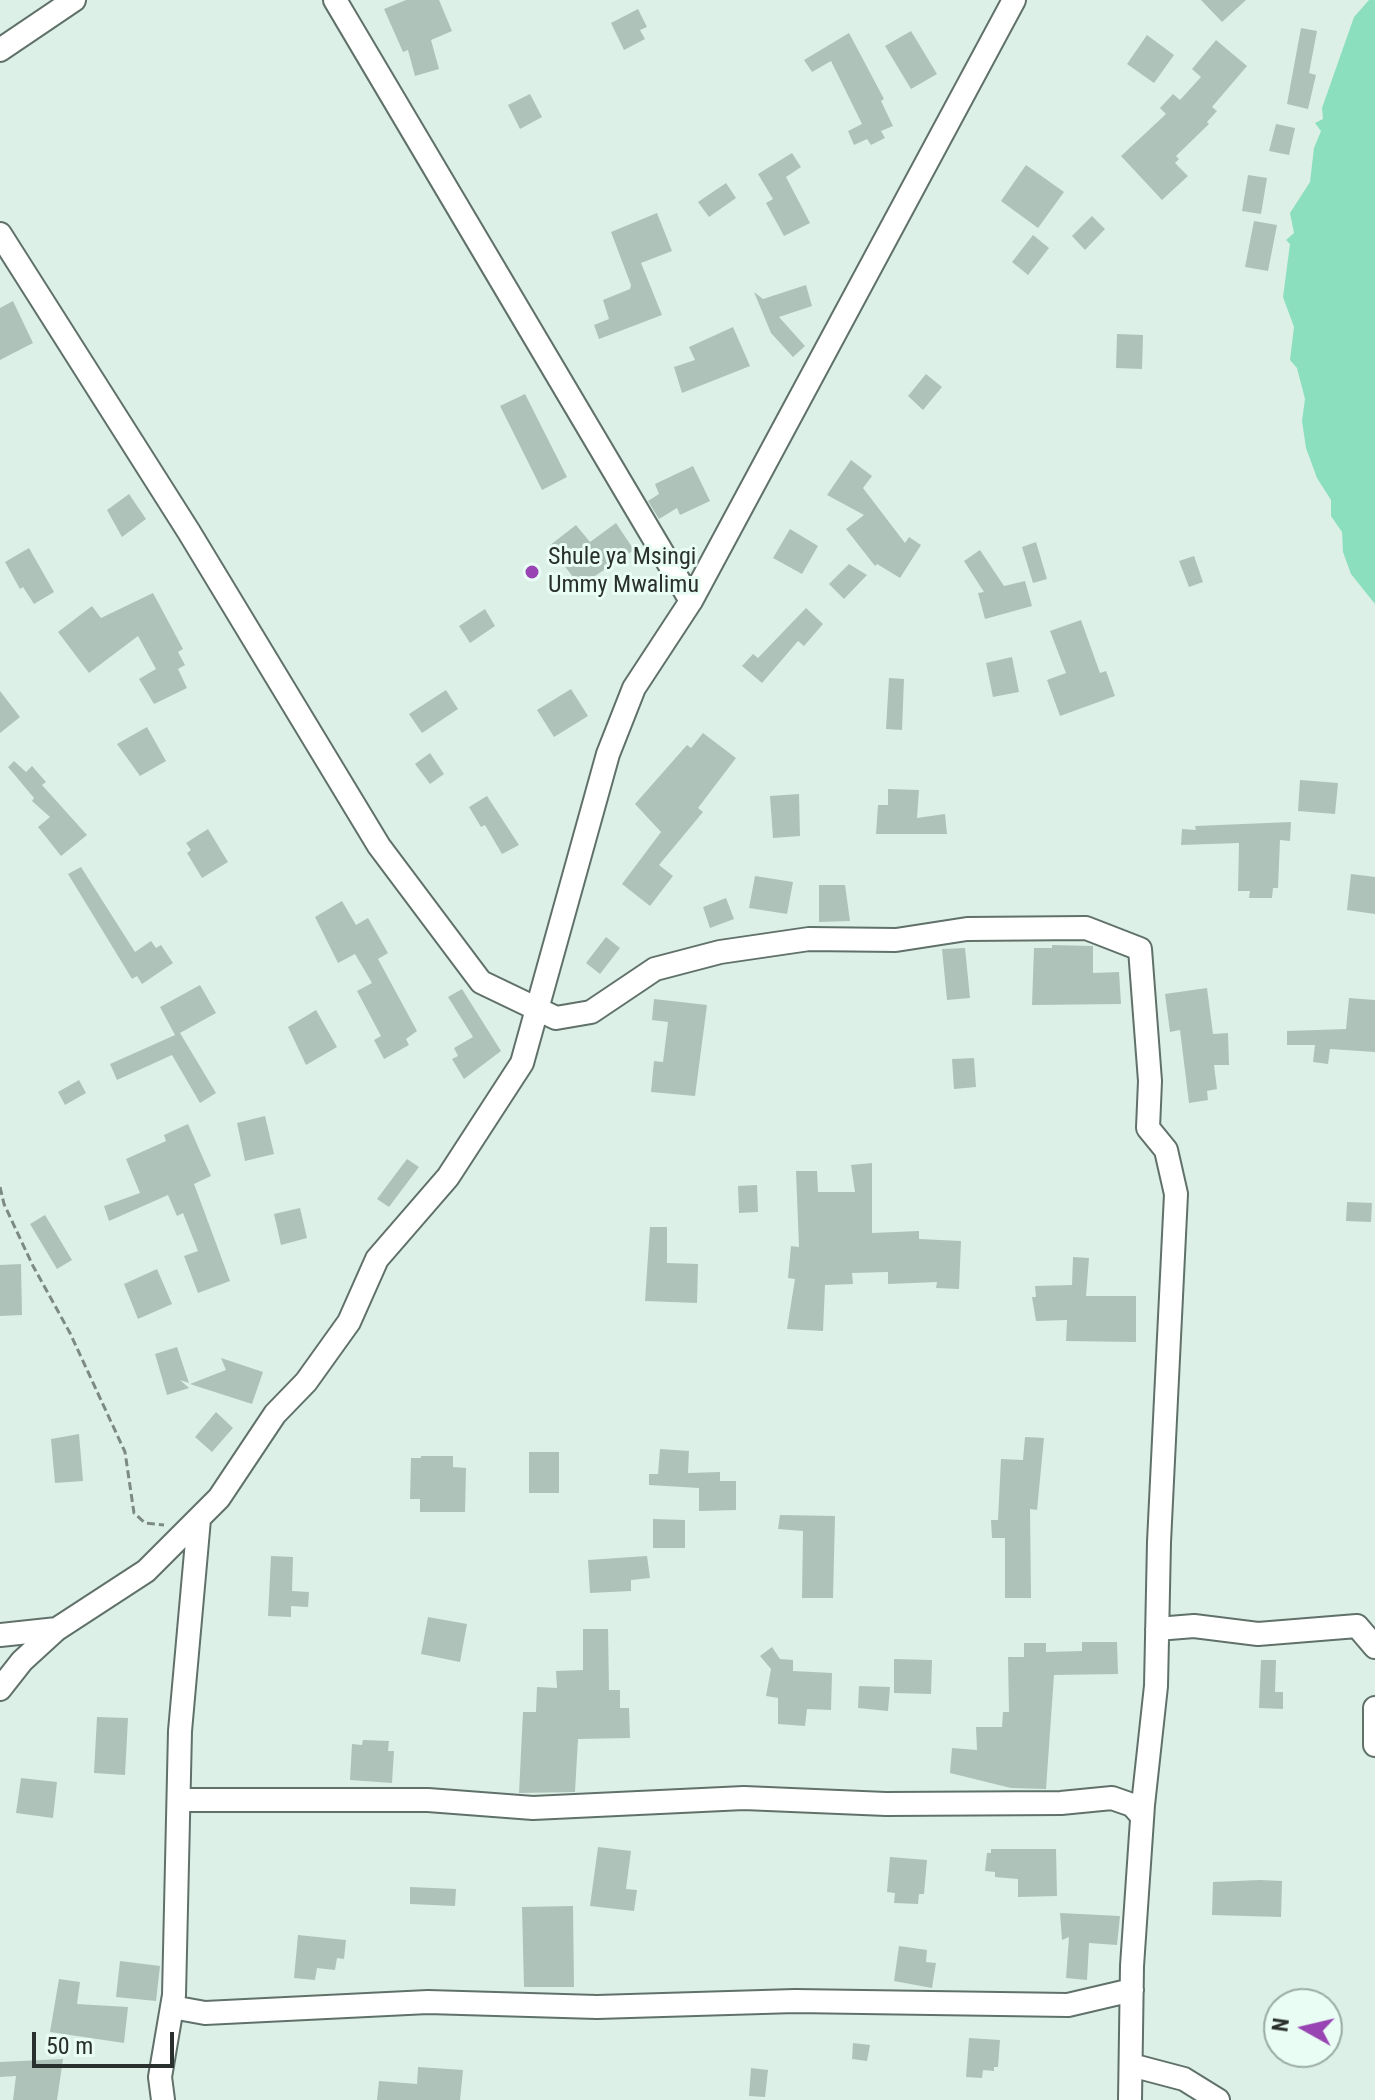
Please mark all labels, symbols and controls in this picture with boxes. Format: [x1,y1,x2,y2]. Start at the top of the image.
place label: Shule ya Msingi Ummy Mwalimu [548,544,699,600]
marker: Shule ya Msingi Ummy Mwalimu [523,563,541,581]
north arrow [1263,1988,1343,2068]
scale bar [36,2016,178,2066]
text: N [1267,2016,1294,2033]
text: 50 m [46,2032,93,2060]

